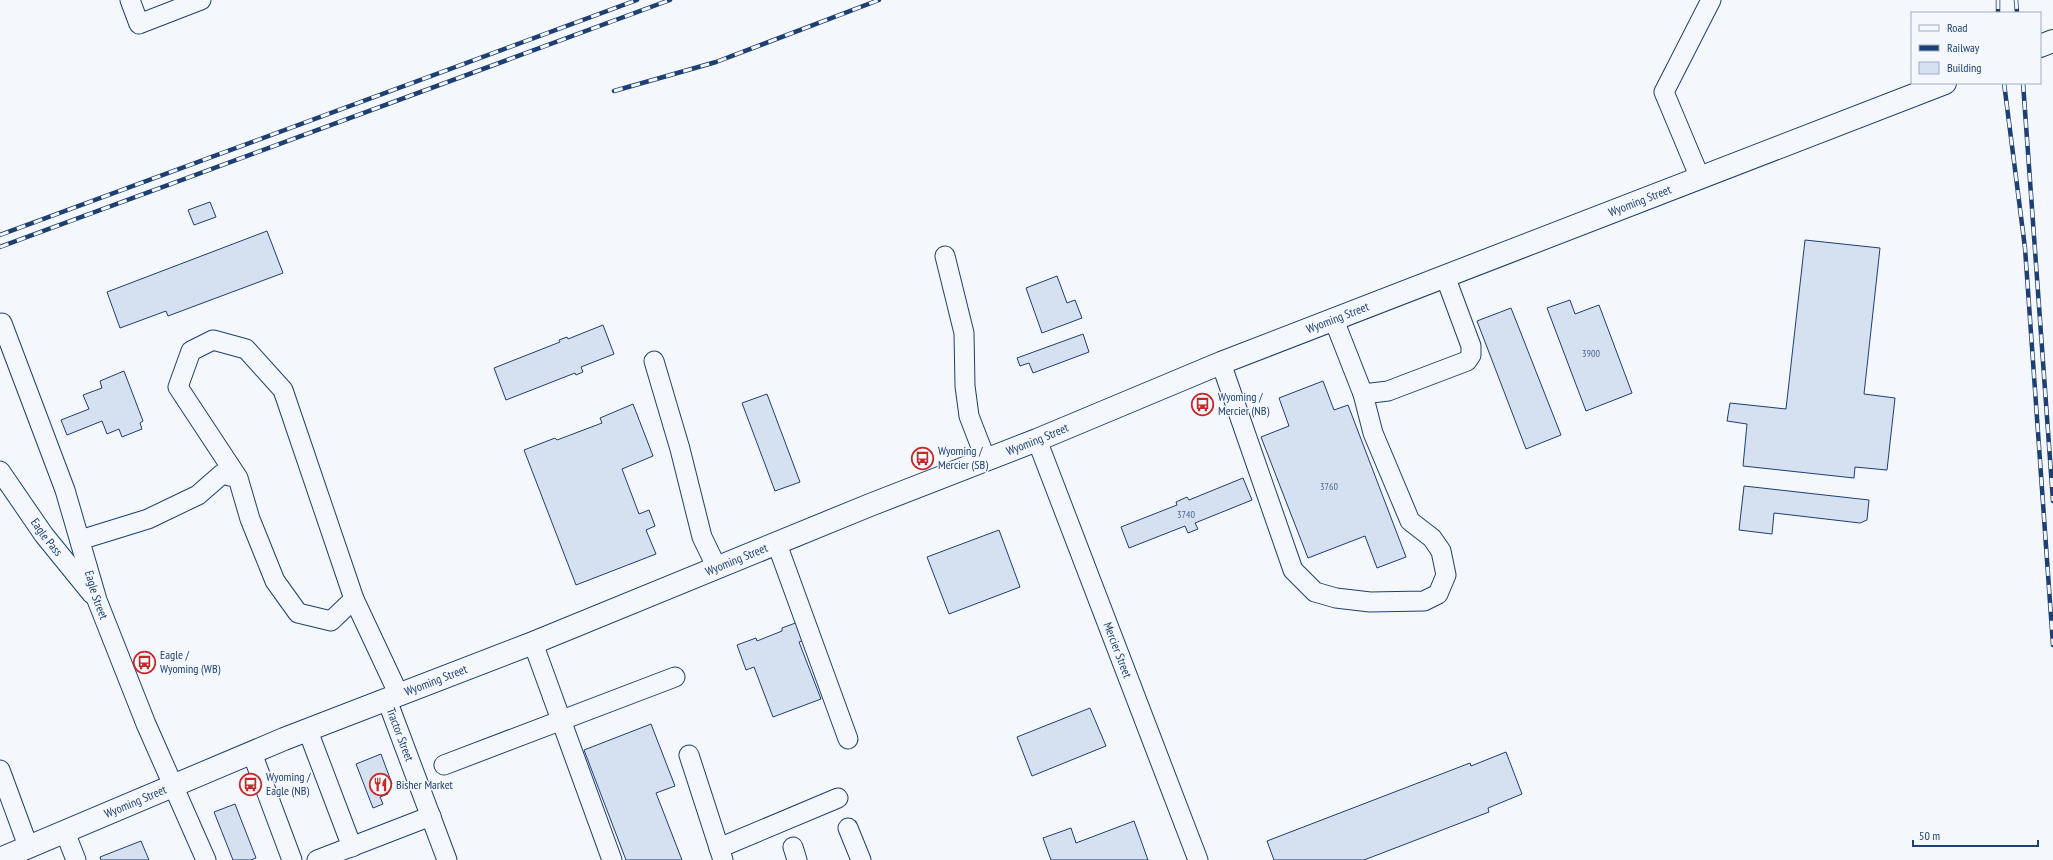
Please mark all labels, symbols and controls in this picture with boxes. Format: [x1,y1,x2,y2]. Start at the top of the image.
legend [1911,12,2041,84]
text: Road [1947,20,1967,35]
text: Railway [1947,40,1980,55]
text: Building [1947,60,1982,75]
street label: Wyoming Street [1606,181,1674,219]
street label: Wyoming Street [1304,298,1372,336]
house number: 3900 [1582,347,1601,360]
place label: Wyoming / Mercier (NB) [1218,389,1269,418]
bus stop icon: Wyoming / Mercier (NB) [1189,391,1215,417]
street label: Wyoming Street [1004,419,1071,458]
place label: Wyoming / Mercier (SB) [938,443,988,472]
bus stop icon: Wyoming / Mercier (SB) [909,445,935,471]
house number: 3760 [1320,480,1339,493]
house number: 3740 [1177,508,1196,521]
street label: Eagle Pass [28,515,66,559]
street label: Wyoming Street [703,540,770,579]
street label: Eagle Street [82,569,112,622]
street label: Mercier Street [1101,620,1136,681]
place label: Eagle / Wyoming (WB) [160,647,221,676]
bus stop icon: Eagle / Wyoming (WB) [131,649,157,675]
street label: Wyoming Street [402,661,470,699]
street label: Tractor Street [384,706,418,764]
place label: Wyoming / Eagle (NB) [266,769,311,798]
bus stop icon: Wyoming / Eagle (NB) [237,771,263,797]
restaurant icon: Bisher Market [368,772,394,798]
place label: Bisher Market [396,777,454,792]
street label: Wyoming Street [102,781,169,821]
scale bar [1913,822,2038,848]
text: 50 m [1919,828,1940,843]

